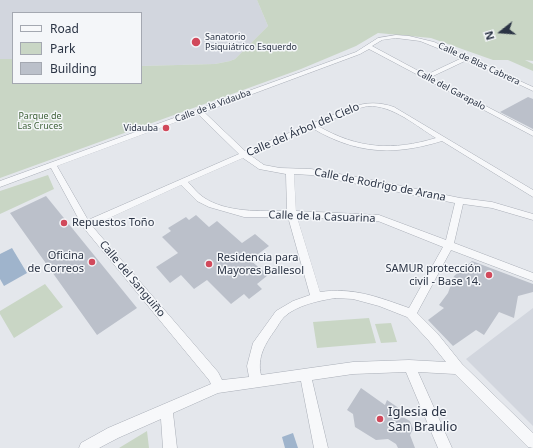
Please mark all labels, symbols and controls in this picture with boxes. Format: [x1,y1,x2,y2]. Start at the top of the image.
legend [12,12,142,84]
north arrow [481,12,521,52]
text: Road [50,20,79,37]
text: N [481,29,498,42]
place label: Sanatorio Psiquiátrico Esquerdo [205,32,297,53]
marker: Sanatorio Psiquiátrico Esquerdo [190,36,202,48]
text: Park [50,40,75,57]
street label: Calle de Blas Cabrera [436,40,522,88]
text: Building [50,60,97,77]
street label: Calle del Garapalo [415,67,487,113]
street label: Calle de la Vidauba [174,87,252,125]
street label: Calle del Árbol del Cielo [245,100,361,160]
park label: Parque de Las Cruces [17,111,63,132]
place label: Vidauba [124,123,158,133]
marker: Vidauba [161,123,171,133]
street label: Calle de Rodrigo de Arana [313,166,447,204]
street label: Calle de la Casuarina [268,209,376,225]
place label: Repuestos Toño [72,216,154,230]
marker: Repuestos Toño [59,218,69,228]
street label: Calle del Sanguiño [96,238,168,320]
place label: Oficina de Correos [28,249,84,275]
place label: Residencia para Mayores Ballesol [217,251,304,277]
marker: Oficina de Correos [87,257,97,267]
marker: Residencia para Mayores Ballesol [204,259,214,269]
place label: SAMUR protección civil - Base 14. [385,262,481,288]
marker: SAMUR protección civil - Base 14. [484,270,494,280]
place label: Iglesia de San Braulio [388,404,457,435]
marker: Iglesia de San Braulio [375,414,385,424]

